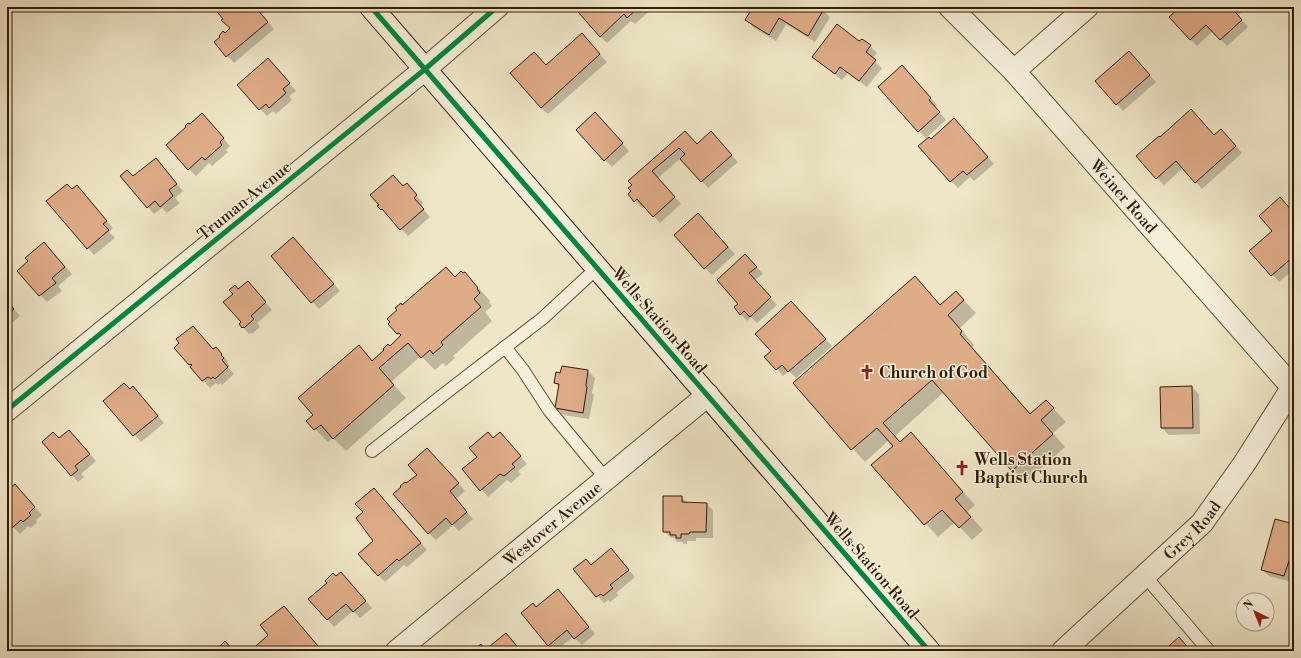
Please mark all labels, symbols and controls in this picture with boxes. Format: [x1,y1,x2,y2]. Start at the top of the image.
street label: Weiner Road [1085,155,1161,238]
street label: Truman Avenue [194,157,296,245]
street label: Wells Station Road [607,263,711,378]
church icon: Church of God [858,363,876,381]
place label: Church of God [879,363,988,383]
place label: Wells Station Baptist Church [973,450,1088,488]
church icon: Wells Station Baptist Church [953,459,971,477]
street label: Westover Avenue [499,478,606,571]
street label: Grey Road [1160,497,1226,565]
street label: Wells Station Road [819,508,923,623]
north arrow [1235,592,1275,632]
text: N [1241,597,1257,614]

